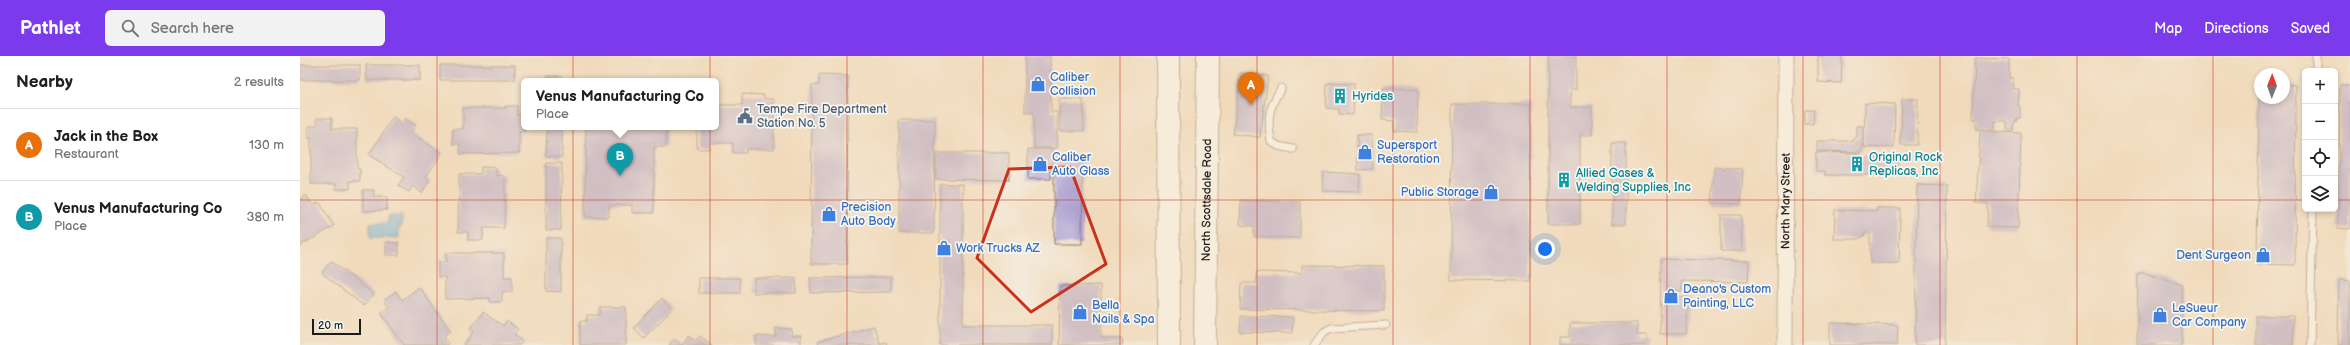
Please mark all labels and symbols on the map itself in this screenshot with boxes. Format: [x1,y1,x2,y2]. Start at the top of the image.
north arrow [2254,68,2290,104]
place label: Caliber Collision [1050,70,1096,99]
pin: A [1238,72,1264,105]
shop icon: Caliber Collision [1029,75,1047,93]
building icon: Hyrides [1331,87,1349,105]
place label: Hyrides [1352,89,1393,104]
place label: Tempe Fire Department Station No. 5 [757,102,887,131]
public building icon: Tempe Fire Department Station No. 5 [736,107,754,125]
street label: North Scottsdale Road [1199,138,1215,262]
place label: Supersport Restoration [1377,138,1440,167]
pin: B [607,143,633,176]
shop icon: Supersport Restoration [1356,143,1374,161]
place label: Caliber Auto Glass [1052,150,1110,179]
place label: Original Rock Replicas, Inc [1869,150,1942,179]
street label: North Mary Street [1778,152,1794,249]
shop icon: Caliber Auto Glass [1031,155,1049,173]
building icon: Original Rock Replicas, Inc [1848,155,1866,173]
place label: Allied Gases & Welding Supplies, Inc [1576,166,1691,195]
building icon: Allied Gases & Welding Supplies, Inc [1555,171,1573,189]
shop icon: Public Storage [1482,183,1500,201]
place label: Public Storage [1401,185,1479,200]
place label: Precision Auto Body [841,200,896,229]
shop icon: Precision Auto Body [820,205,838,223]
shop icon: Work Trucks AZ [935,239,953,257]
your location [1535,239,1555,259]
place label: Work Trucks AZ [956,241,1041,256]
shop icon: Dent Surgeon [2254,246,2272,264]
place label: Dent Surgeon [2176,248,2251,263]
place label: Deano's Custom Painting, LLC [1683,282,1771,311]
shop icon: Deano's Custom Painting, LLC [1662,287,1680,305]
place label: Bella Nails & Spa [1092,298,1155,327]
place label: LeSueur Car Company [2172,301,2247,330]
shop icon: Bella Nails & Spa [1071,303,1089,321]
shop icon: LeSueur Car Company [2151,306,2169,324]
scale bar [312,317,361,336]

